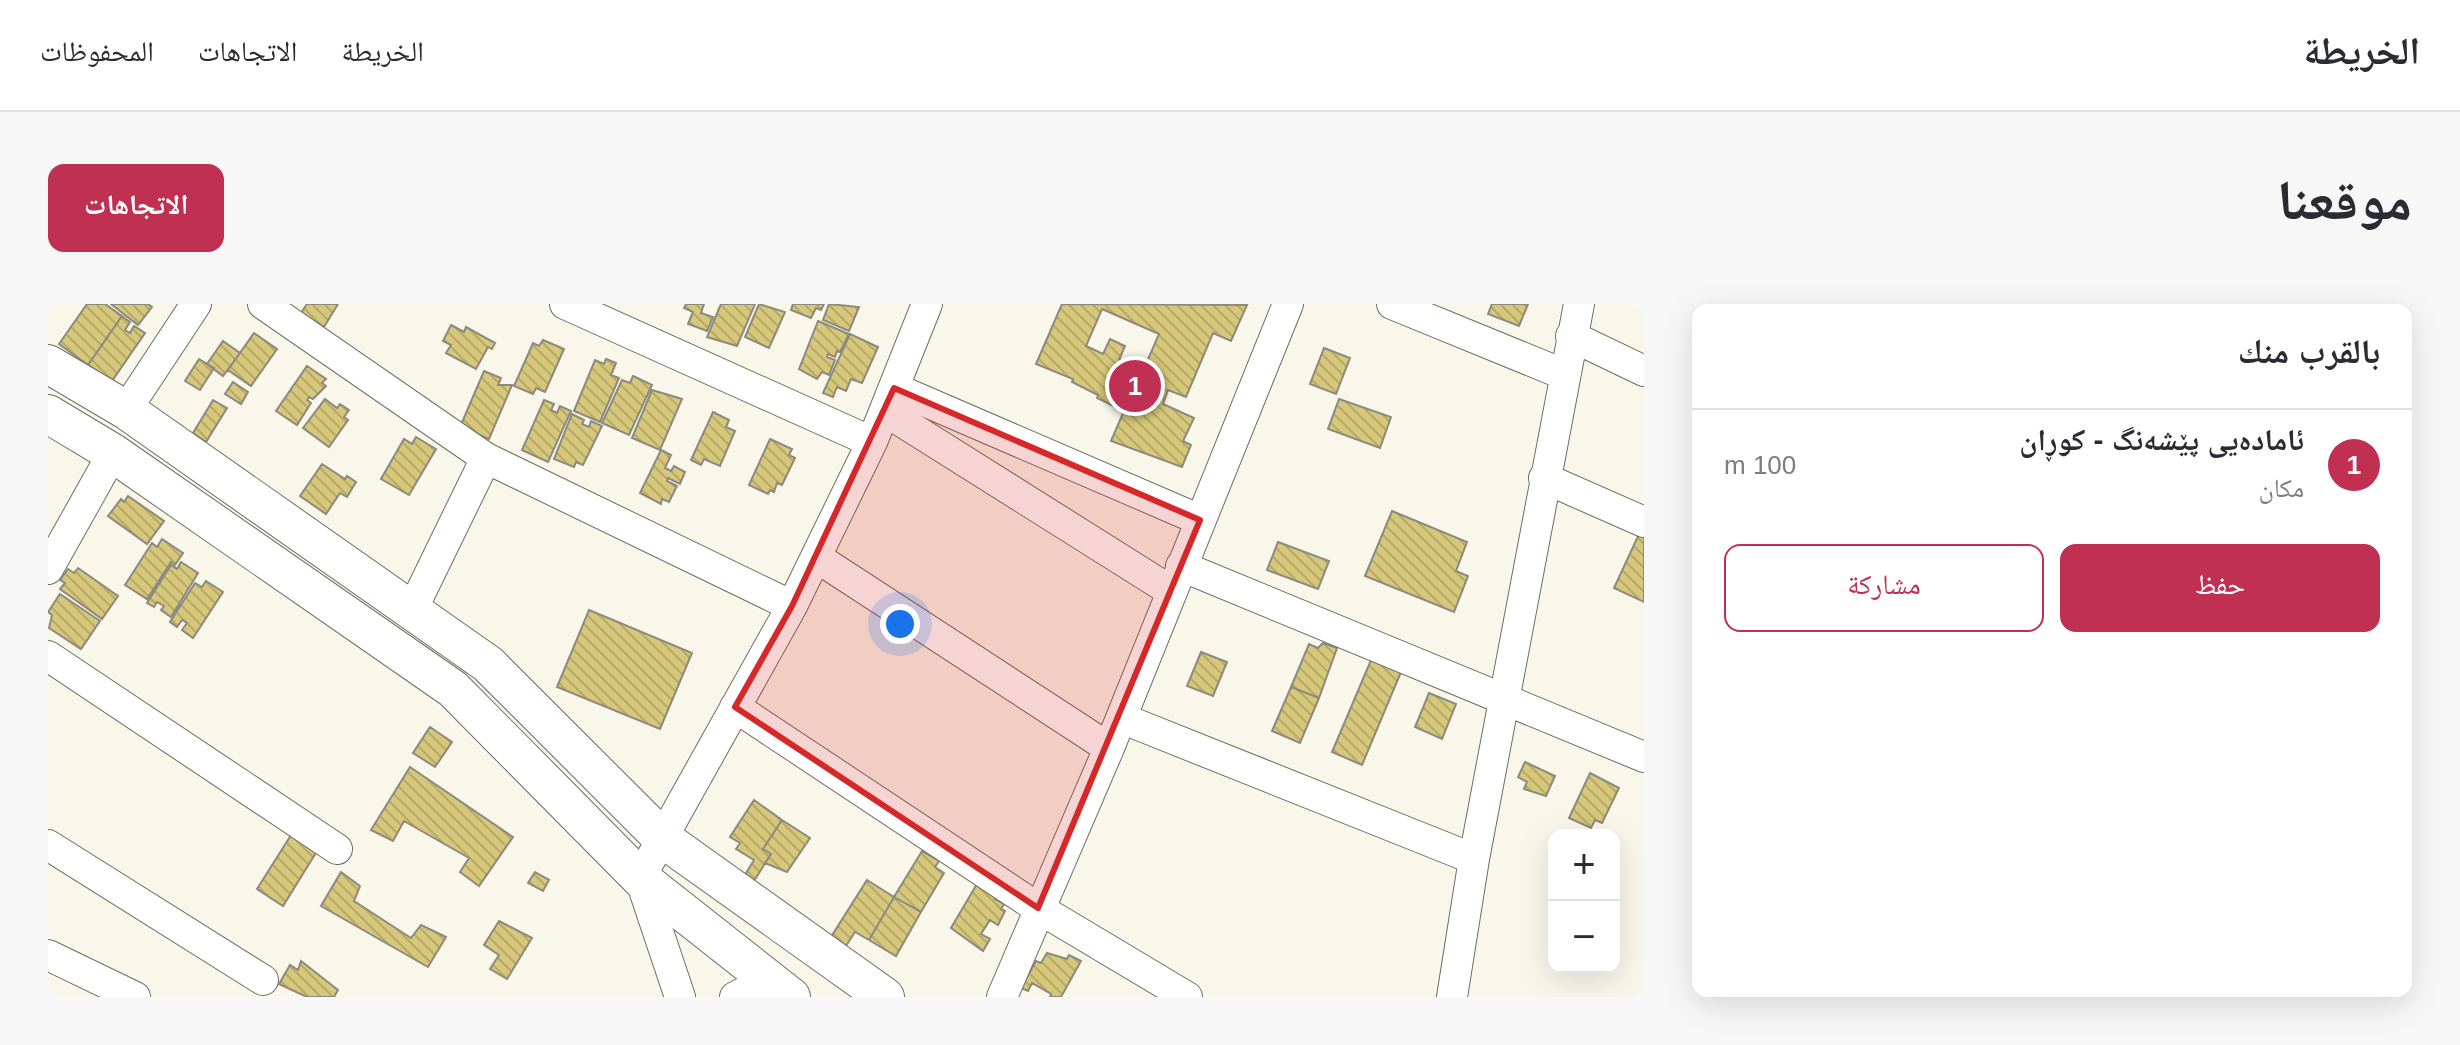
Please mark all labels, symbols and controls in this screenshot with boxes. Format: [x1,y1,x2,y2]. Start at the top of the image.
text: الخريطة [2303,30,2420,72]
text: المحفوظات [40,36,154,67]
text: الاتجاهات [198,36,297,67]
text: الخريطة [341,36,424,67]
button: الاتجاهات [48,164,224,252]
text: موقعنا [2277,169,2412,232]
text: بالقرب منك [2238,332,2380,370]
pin: 1 [1109,356,1161,416]
text: ئامادەیی پێشەنگ - کوڕان [2019,423,2304,456]
text: 100 m [1724,450,1796,480]
text: 1 [2347,450,2361,480]
text: مكان [2258,473,2304,503]
button: مشاركة [1724,544,2044,632]
button: حفظ [2060,544,2380,632]
your location [880,604,920,644]
map controls [1548,829,1620,973]
button: + [1548,829,1620,901]
button: − [1548,901,1620,973]

